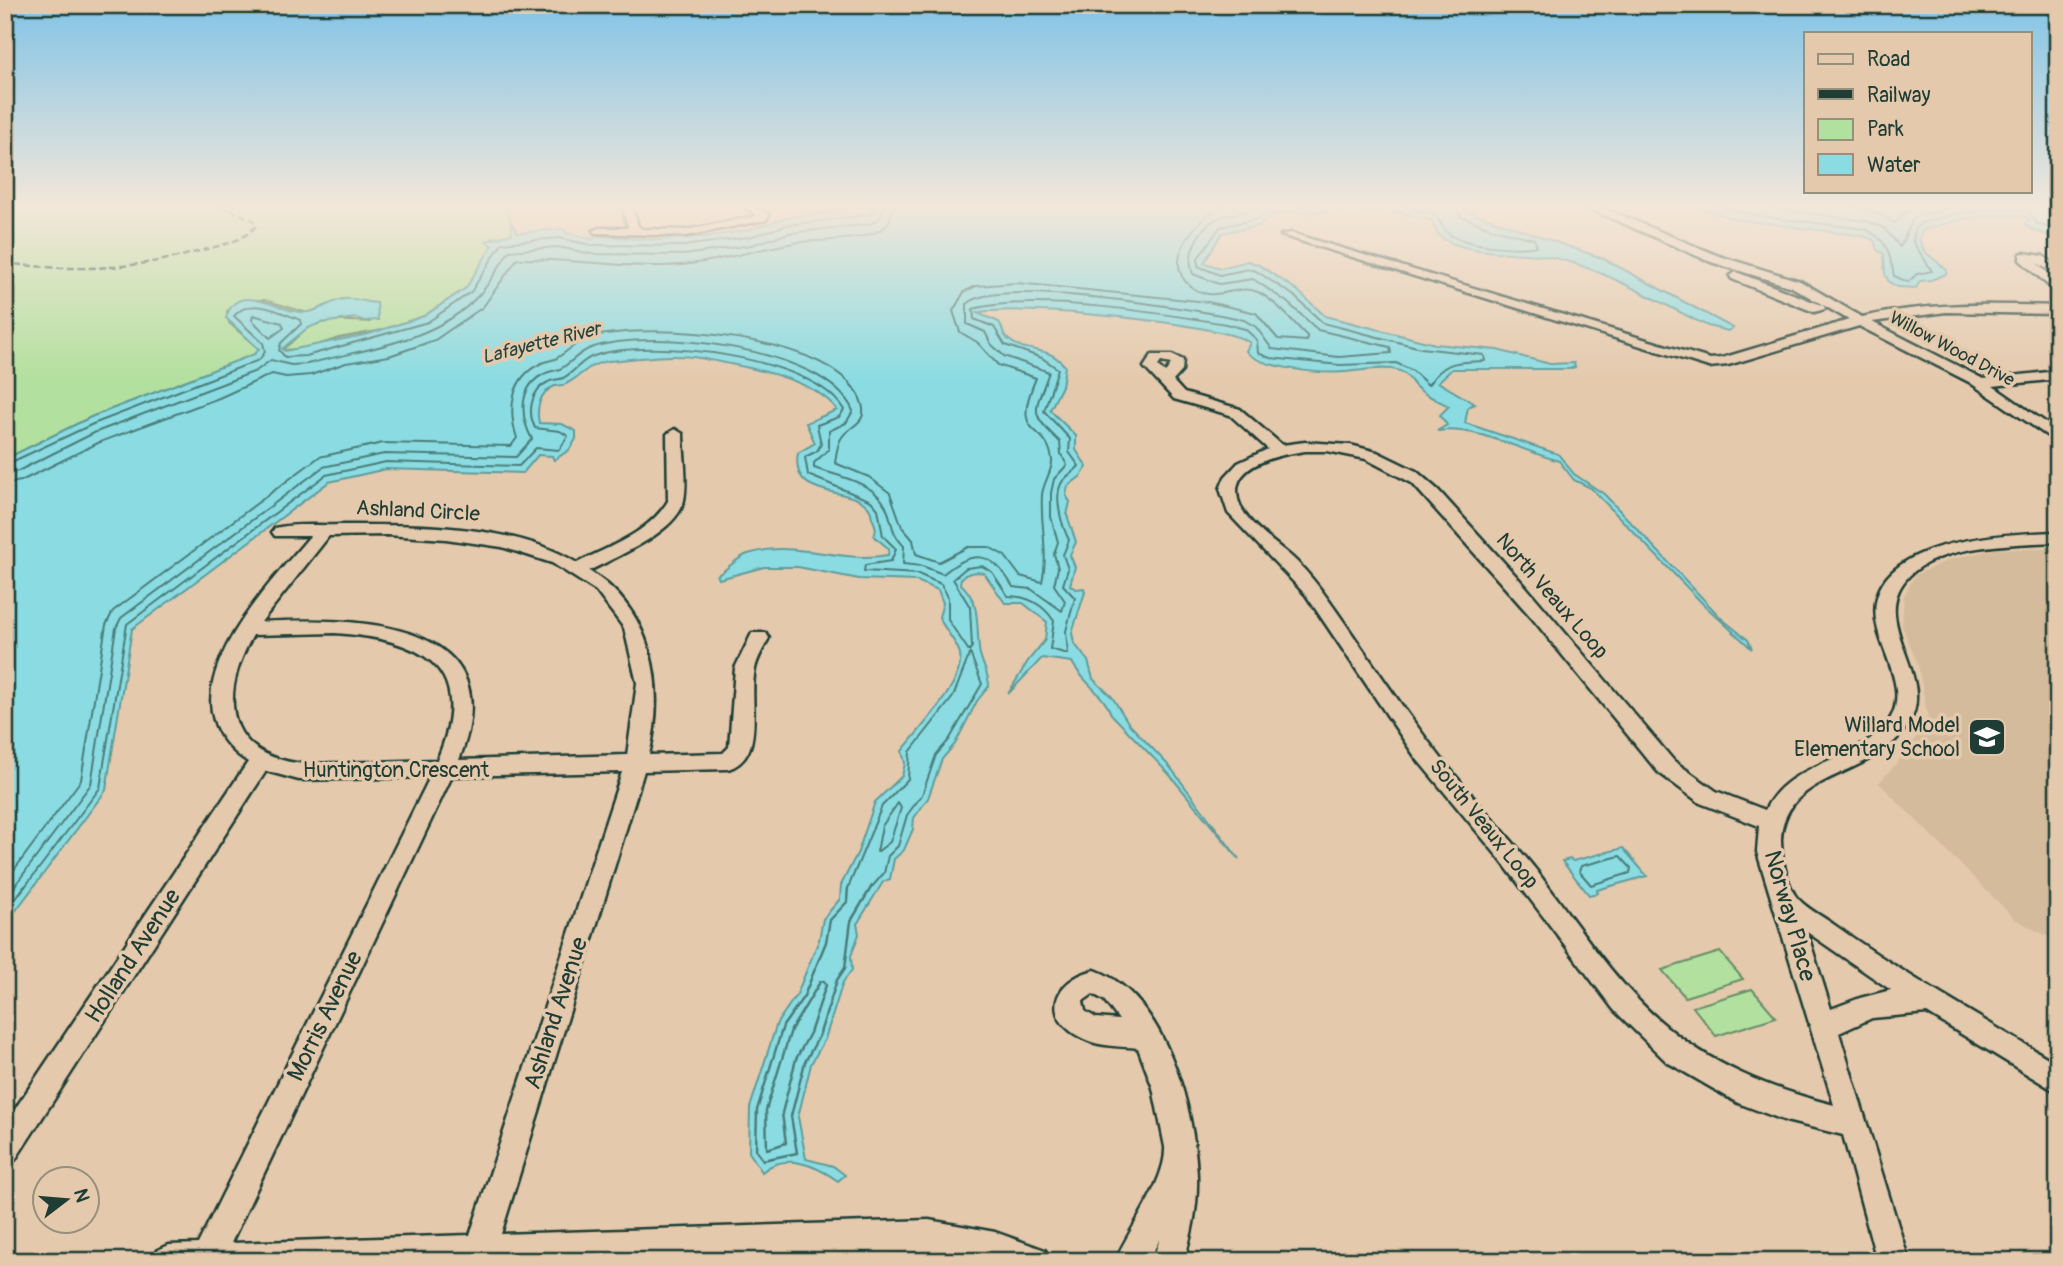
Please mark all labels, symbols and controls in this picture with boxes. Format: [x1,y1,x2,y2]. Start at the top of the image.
legend [1804,32,2032,192]
text: Road [1867,46,1911,73]
text: Railway [1867,82,1931,109]
text: Park [1867,116,1904,143]
text: Water [1867,152,1921,179]
street label: Willow Wood Drive [1885,306,2019,392]
water label: Lafayette River [479,316,605,369]
street label: Ashland Circle [355,494,481,528]
street label: North Veaux Loop [1490,527,1614,665]
place label: Willard Model Elementary School [1794,712,1960,763]
school or university icon: Willard Model Elementary School [1966,716,2008,758]
street label: South Veaux Loop [1423,754,1545,894]
street label: Huntington Crescent [303,757,490,784]
street label: Norway Place [1758,847,1823,985]
street label: Holland Avenue [79,883,187,1029]
street label: Ashland Avenue [518,933,594,1093]
street label: Morris Avenue [281,946,369,1086]
north arrow [32,1164,102,1234]
text: N [68,1186,95,1205]

